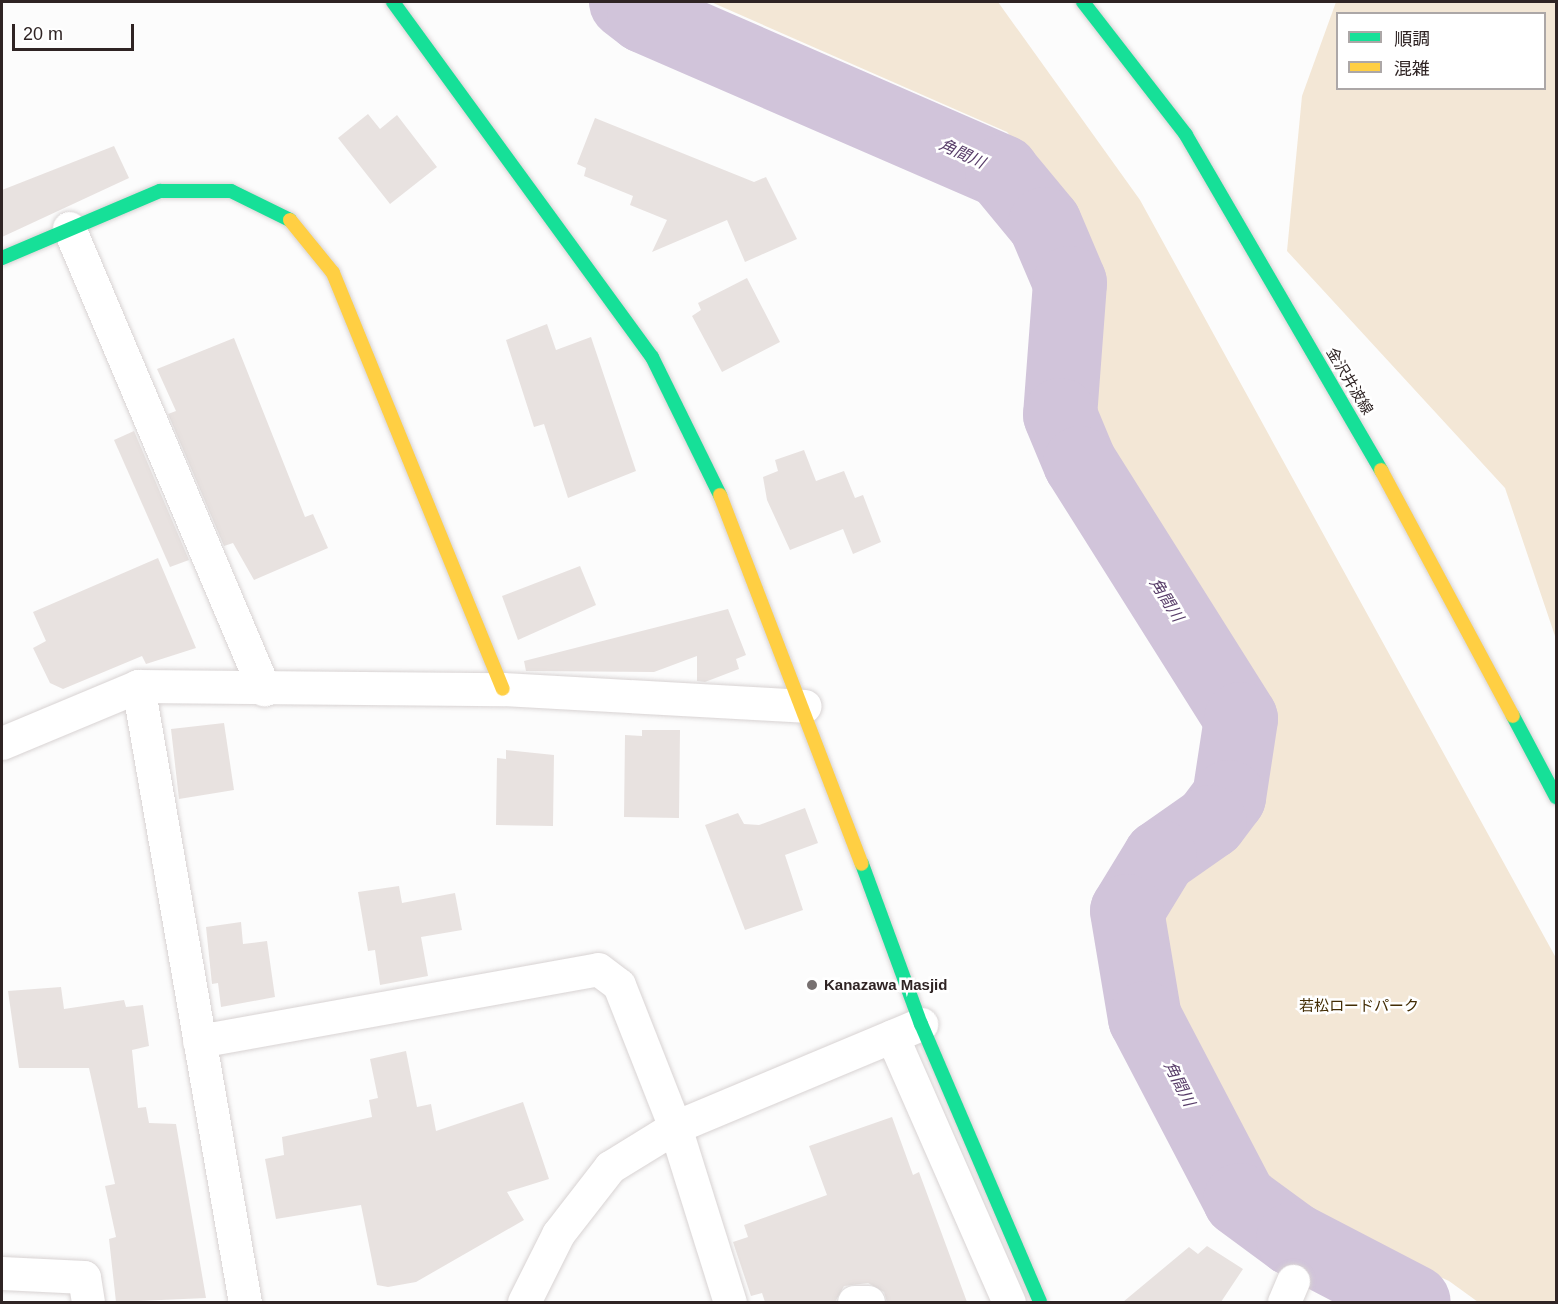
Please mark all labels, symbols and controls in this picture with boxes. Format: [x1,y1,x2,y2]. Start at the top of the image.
scale bar [15,12,136,50]
legend [1336,12,1546,90]
text: 20 m [23,24,63,44]
text: 順調 [1394,29,1430,49]
text: 混雑 [1394,59,1430,79]
water label: 角間川 [936,135,988,173]
street label: 金沢井波線 [1323,344,1377,418]
water label: 角間川 [1145,575,1187,625]
place label: Kanazawa Masjid [824,976,947,994]
marker: Kanazawa Masjid [805,978,819,992]
park label: 若松ロードパーク [1299,997,1419,1015]
water label: 角間川 [1160,1058,1198,1110]

